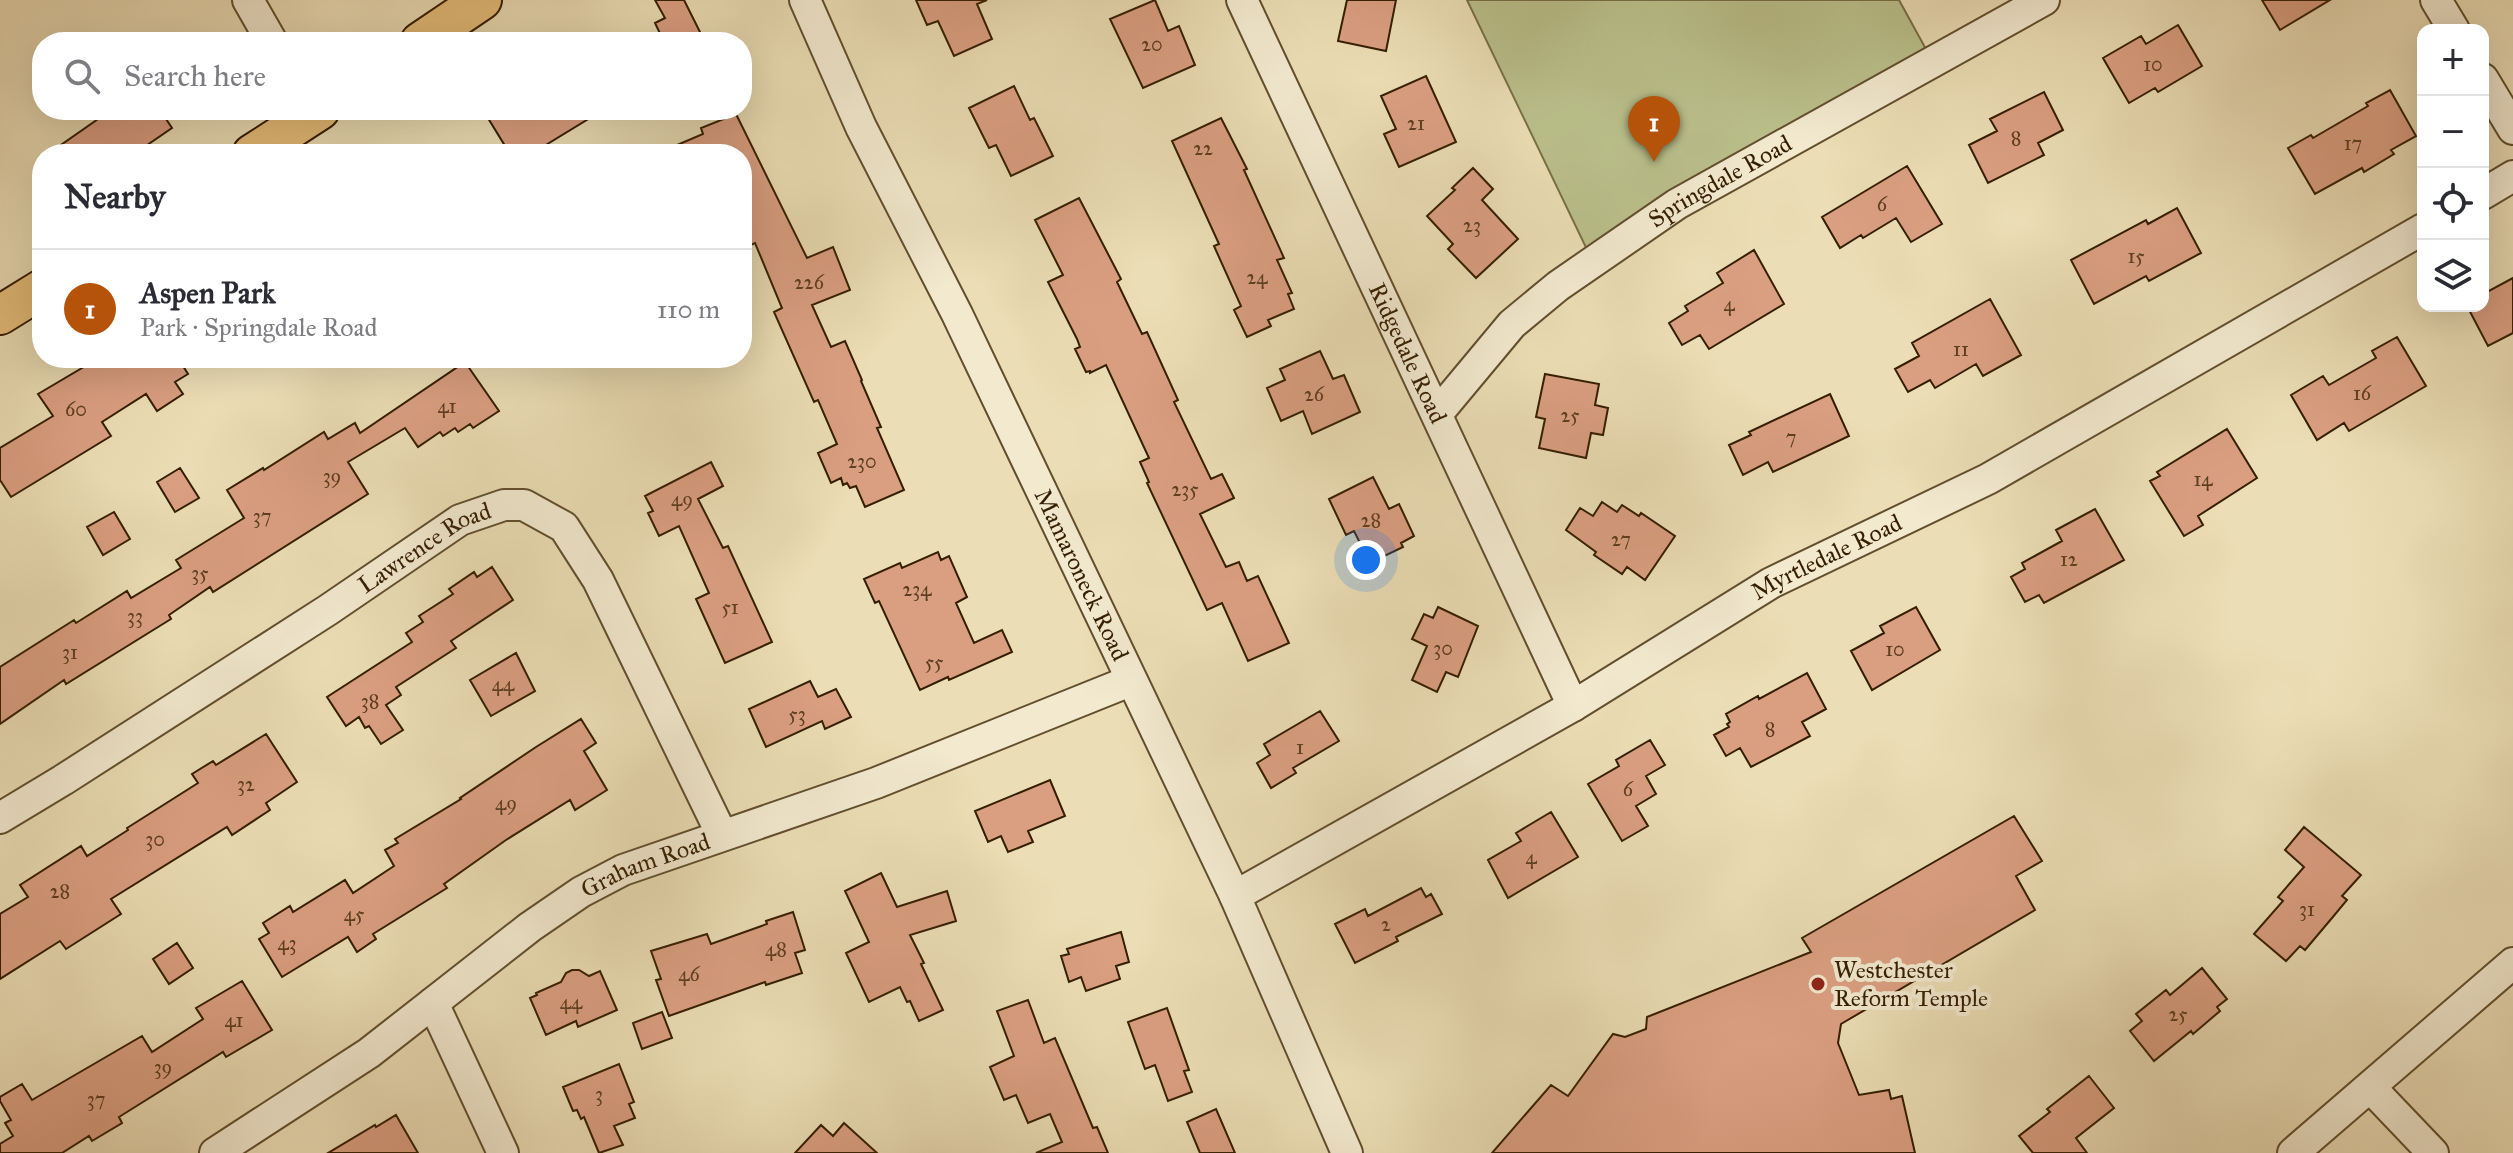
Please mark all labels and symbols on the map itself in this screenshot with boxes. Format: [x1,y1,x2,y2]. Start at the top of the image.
house number: 20 [1141,32,1163,56]
house number: 10 [2143,52,2163,76]
pin: 1 [1628,96,1680,162]
house number: 21 [1407,111,1425,135]
house number: 8 [2011,126,2021,150]
street label: Springdale Road [1642,128,1797,234]
house number: 17 [2344,131,2362,155]
house number: 22 [1193,136,1213,160]
house number: 6 [1877,192,1888,216]
house number: 23 [1463,213,1481,237]
house number: 15 [2127,244,2145,268]
house number: 24 [1246,265,1268,289]
house number: 226 [794,270,825,294]
street label: Ridgedale Road [1362,278,1453,428]
house number: 4 [1723,292,1735,316]
house number: 11 [1953,337,1969,361]
house number: 16 [2353,381,2372,405]
house number: 26 [1304,382,1325,406]
house number: 41 [437,394,457,418]
house number: 60 [65,397,87,421]
house number: 25 [1560,403,1580,427]
house number: 7 [1786,425,1796,449]
house number: 230 [847,449,877,473]
house number: 39 [323,464,341,488]
house number: 14 [2193,467,2213,491]
house number: 235 [1171,477,1199,501]
street label: Mamaroneck Road [1028,484,1135,666]
house number: 49 [671,487,693,511]
street label: Lawrence Road [352,496,495,600]
house number: 37 [253,504,271,528]
house number: 28 [1361,508,1381,532]
street label: Myrtledale Road [1745,508,1907,607]
house number: 27 [1611,527,1631,551]
your location [1346,540,1386,580]
house number: 12 [2060,547,2078,571]
house number: 35 [191,561,209,585]
house number: 234 [902,577,932,601]
house number: 51 [721,595,739,619]
house number: 33 [127,604,143,628]
house number: 30 [1433,636,1453,660]
house number: 10 [1885,637,1905,661]
house number: 31 [62,640,78,664]
house number: 55 [925,650,943,674]
house number: 44 [492,672,515,696]
house number: 38 [361,689,379,713]
house number: 53 [788,702,806,726]
house number: 8 [1765,717,1775,741]
house number: 1 [1296,735,1304,759]
house number: 32 [237,772,255,796]
house number: 6 [1623,777,1634,801]
house number: 49 [495,791,517,815]
street label: Graham Road [576,826,714,904]
house number: 30 [145,827,165,851]
house number: 4 [1525,845,1537,869]
house number: 28 [50,879,70,903]
house number: 31 [2299,897,2315,921]
house number: 45 [344,902,364,926]
house number: 2 [1381,912,1391,936]
house number: 43 [277,931,297,955]
house number: 48 [765,937,787,961]
place label: Westchester Reform Temple [1834,955,1988,1013]
house number: 46 [678,962,700,986]
marker: Westchester Reform Temple [1809,975,1827,993]
house number: 44 [560,990,583,1014]
house number: 25 [2168,1002,2188,1026]
house number: 41 [224,1008,244,1032]
house number: 39 [154,1055,172,1079]
house number: 3 [595,1082,603,1106]
house number: 37 [87,1087,105,1111]

